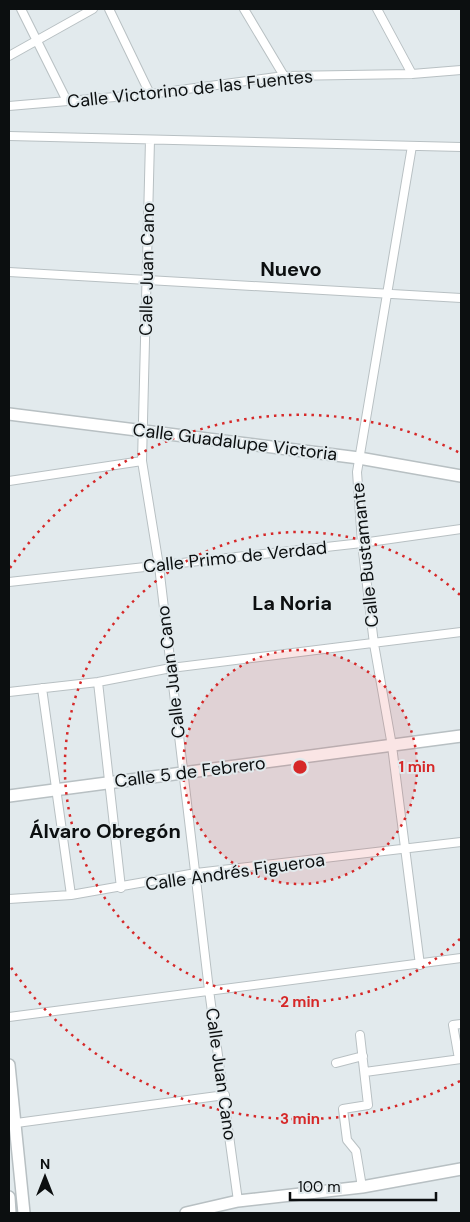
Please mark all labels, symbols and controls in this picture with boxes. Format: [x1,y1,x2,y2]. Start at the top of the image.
street label: Calle Victorino de las Fuentes [66,64,314,114]
street label: Calle Juan Cano [134,202,160,336]
district label: Nuevo [260,256,322,282]
street label: Calle Guadalupe Victoria [131,418,339,466]
street label: Calle Bustamante [345,481,385,629]
street label: Calle Primo de Verdad [142,535,328,579]
district label: La Noria [252,590,332,616]
street label: Calle Juan Cano [151,604,191,740]
street label: Calle 5 de Febrero [113,751,267,793]
text: 1 min [399,757,435,777]
centre of rings [291,758,309,776]
district label: Álvaro Obregón [29,818,181,844]
street label: Calle Andrés Figueroa [144,848,326,896]
text: 2 min [280,992,320,1012]
street label: Calle Juan Cano [200,1006,242,1142]
text: 3 min [280,1109,320,1129]
north arrow [20,1152,70,1202]
text: N [40,1155,50,1173]
scale bar [290,1170,436,1202]
text: 100 m [298,1177,341,1197]

